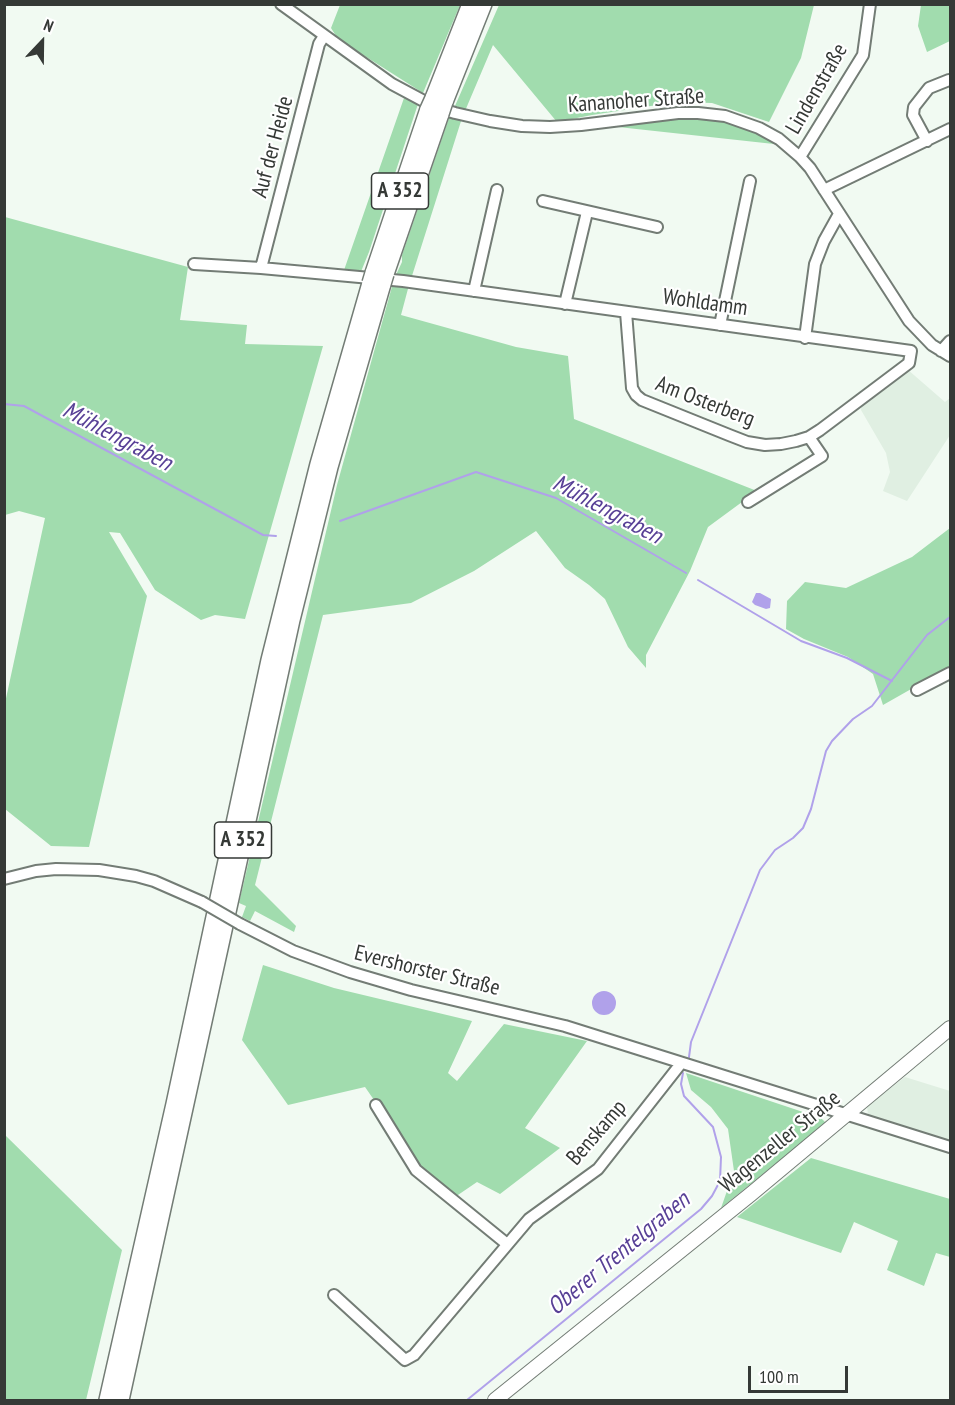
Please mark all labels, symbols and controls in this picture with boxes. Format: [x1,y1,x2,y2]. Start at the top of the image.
north arrow [12,12,72,72]
text: N [41,14,56,36]
street label: Lindenstraße [781,39,853,139]
street label: Kananoher Straße [567,83,705,119]
street label: Auf der Heide [247,93,299,201]
road number: A 352 [372,173,428,209]
street label: Wohldamm [661,284,749,322]
street label: Am Osterberg [652,371,758,433]
water label: Mühlengraben [57,396,177,478]
water label: Mühlengraben [547,469,667,551]
road number: A 352 [214,822,272,858]
street label: Evershorster Straße [352,940,502,1002]
street label: Wagenzeller Straße [714,1085,846,1199]
street label: Benskamp [562,1095,632,1171]
water label: Oberer Trentelgraben [542,1186,696,1322]
scale bar [751,1354,852,1392]
text: 100 m [759,1365,799,1388]

